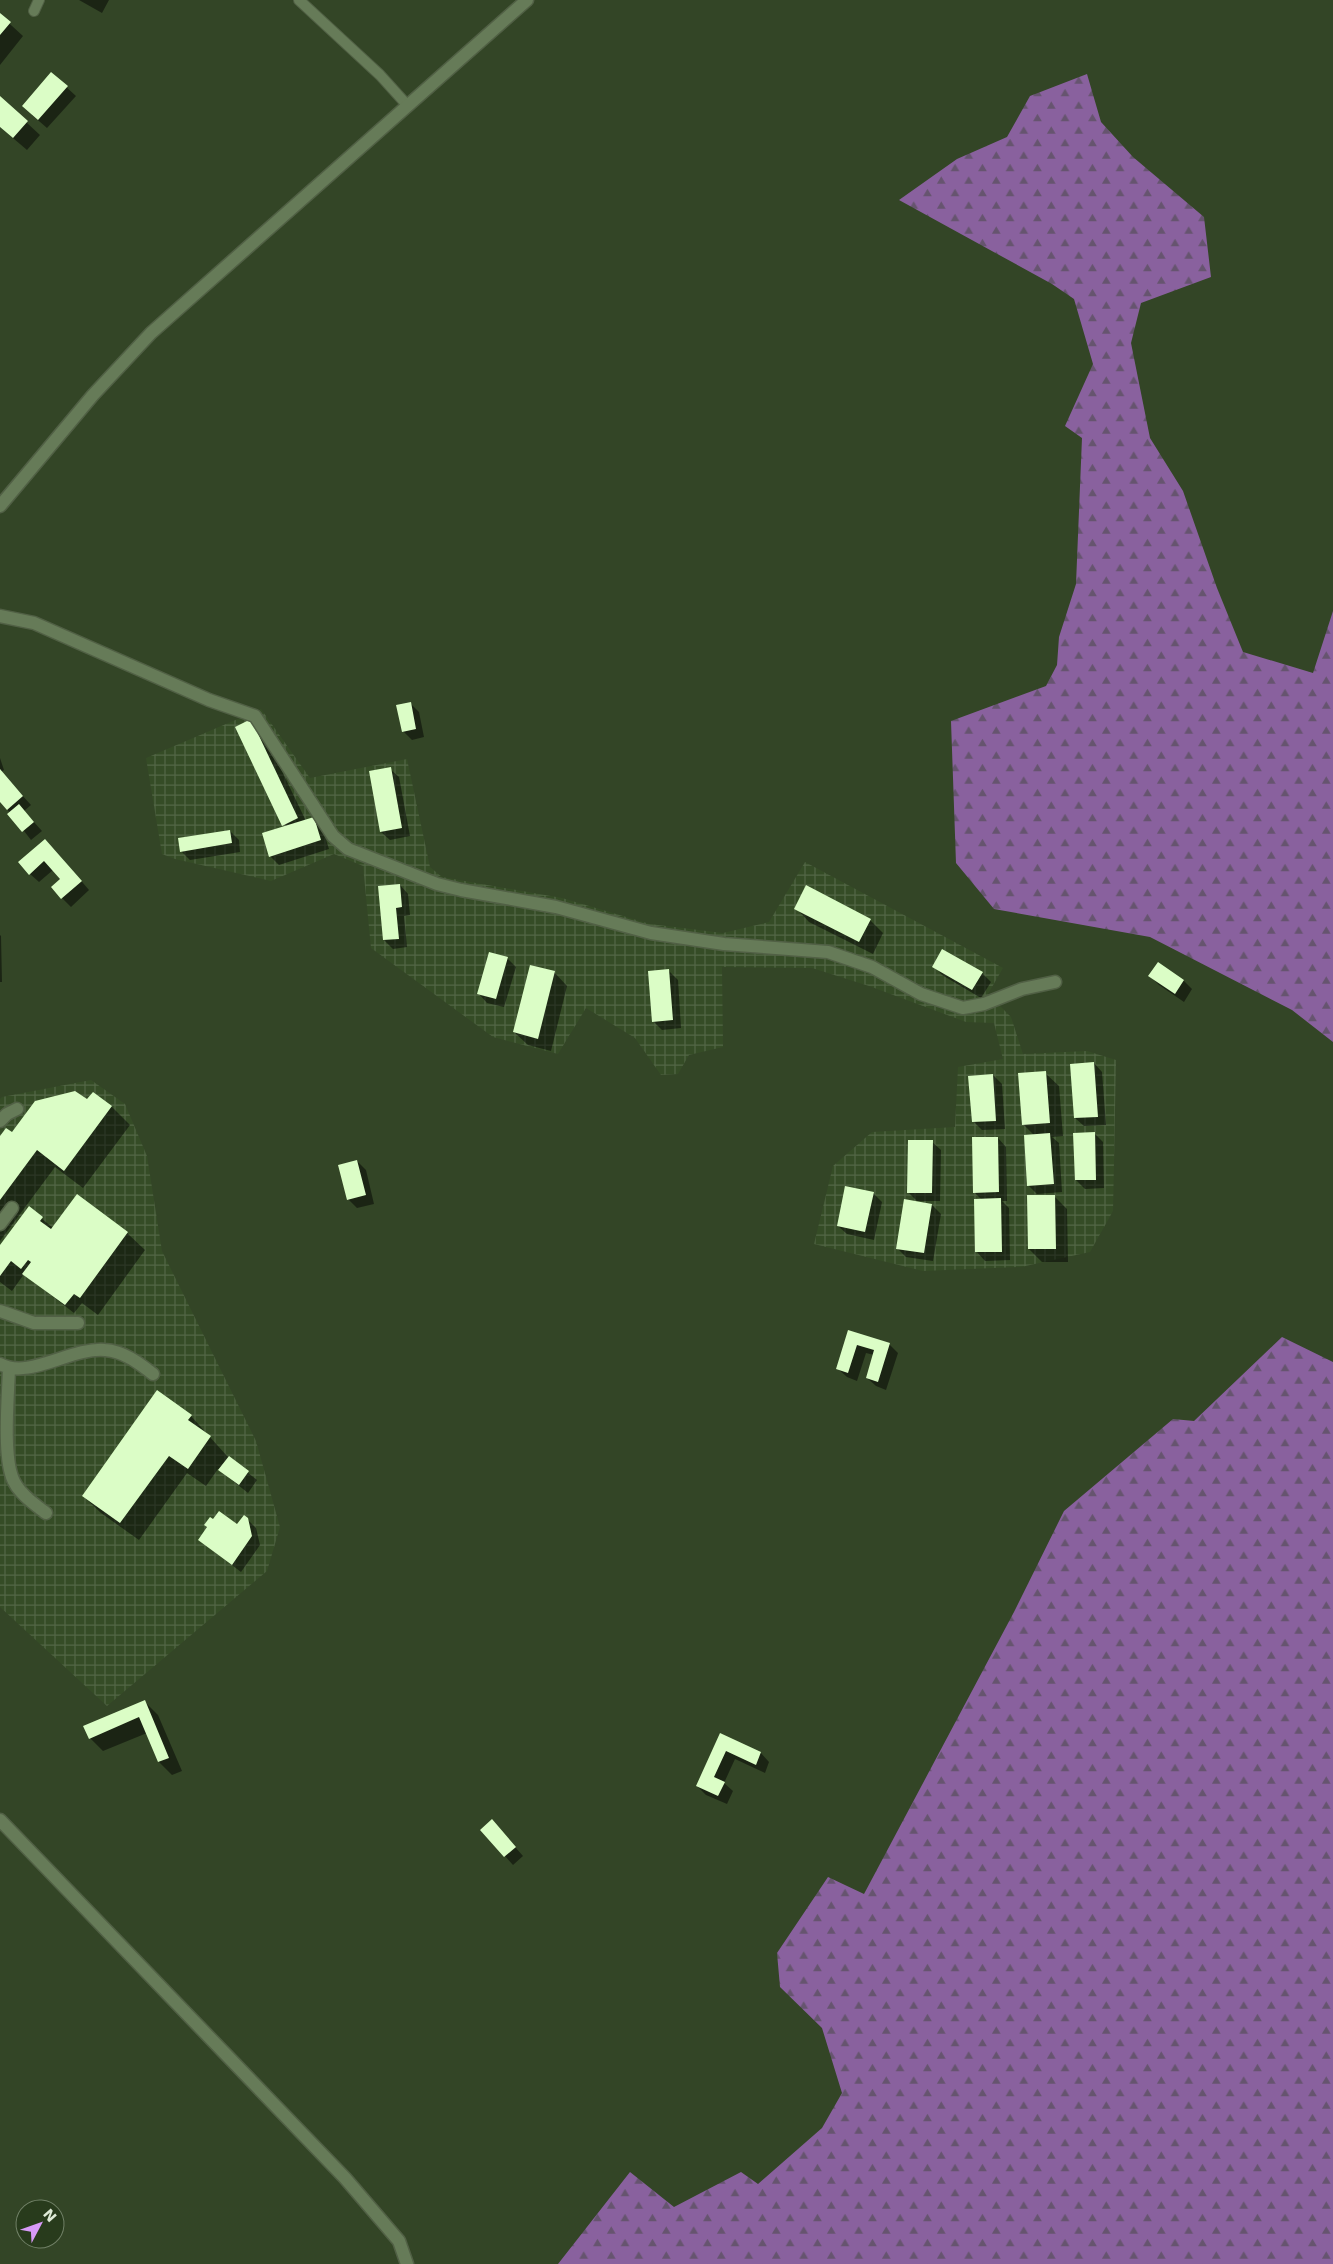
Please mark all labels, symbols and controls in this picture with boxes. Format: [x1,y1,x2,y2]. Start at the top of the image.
north arrow [15,2199,65,2249]
text: N [40,2206,60,2225]

